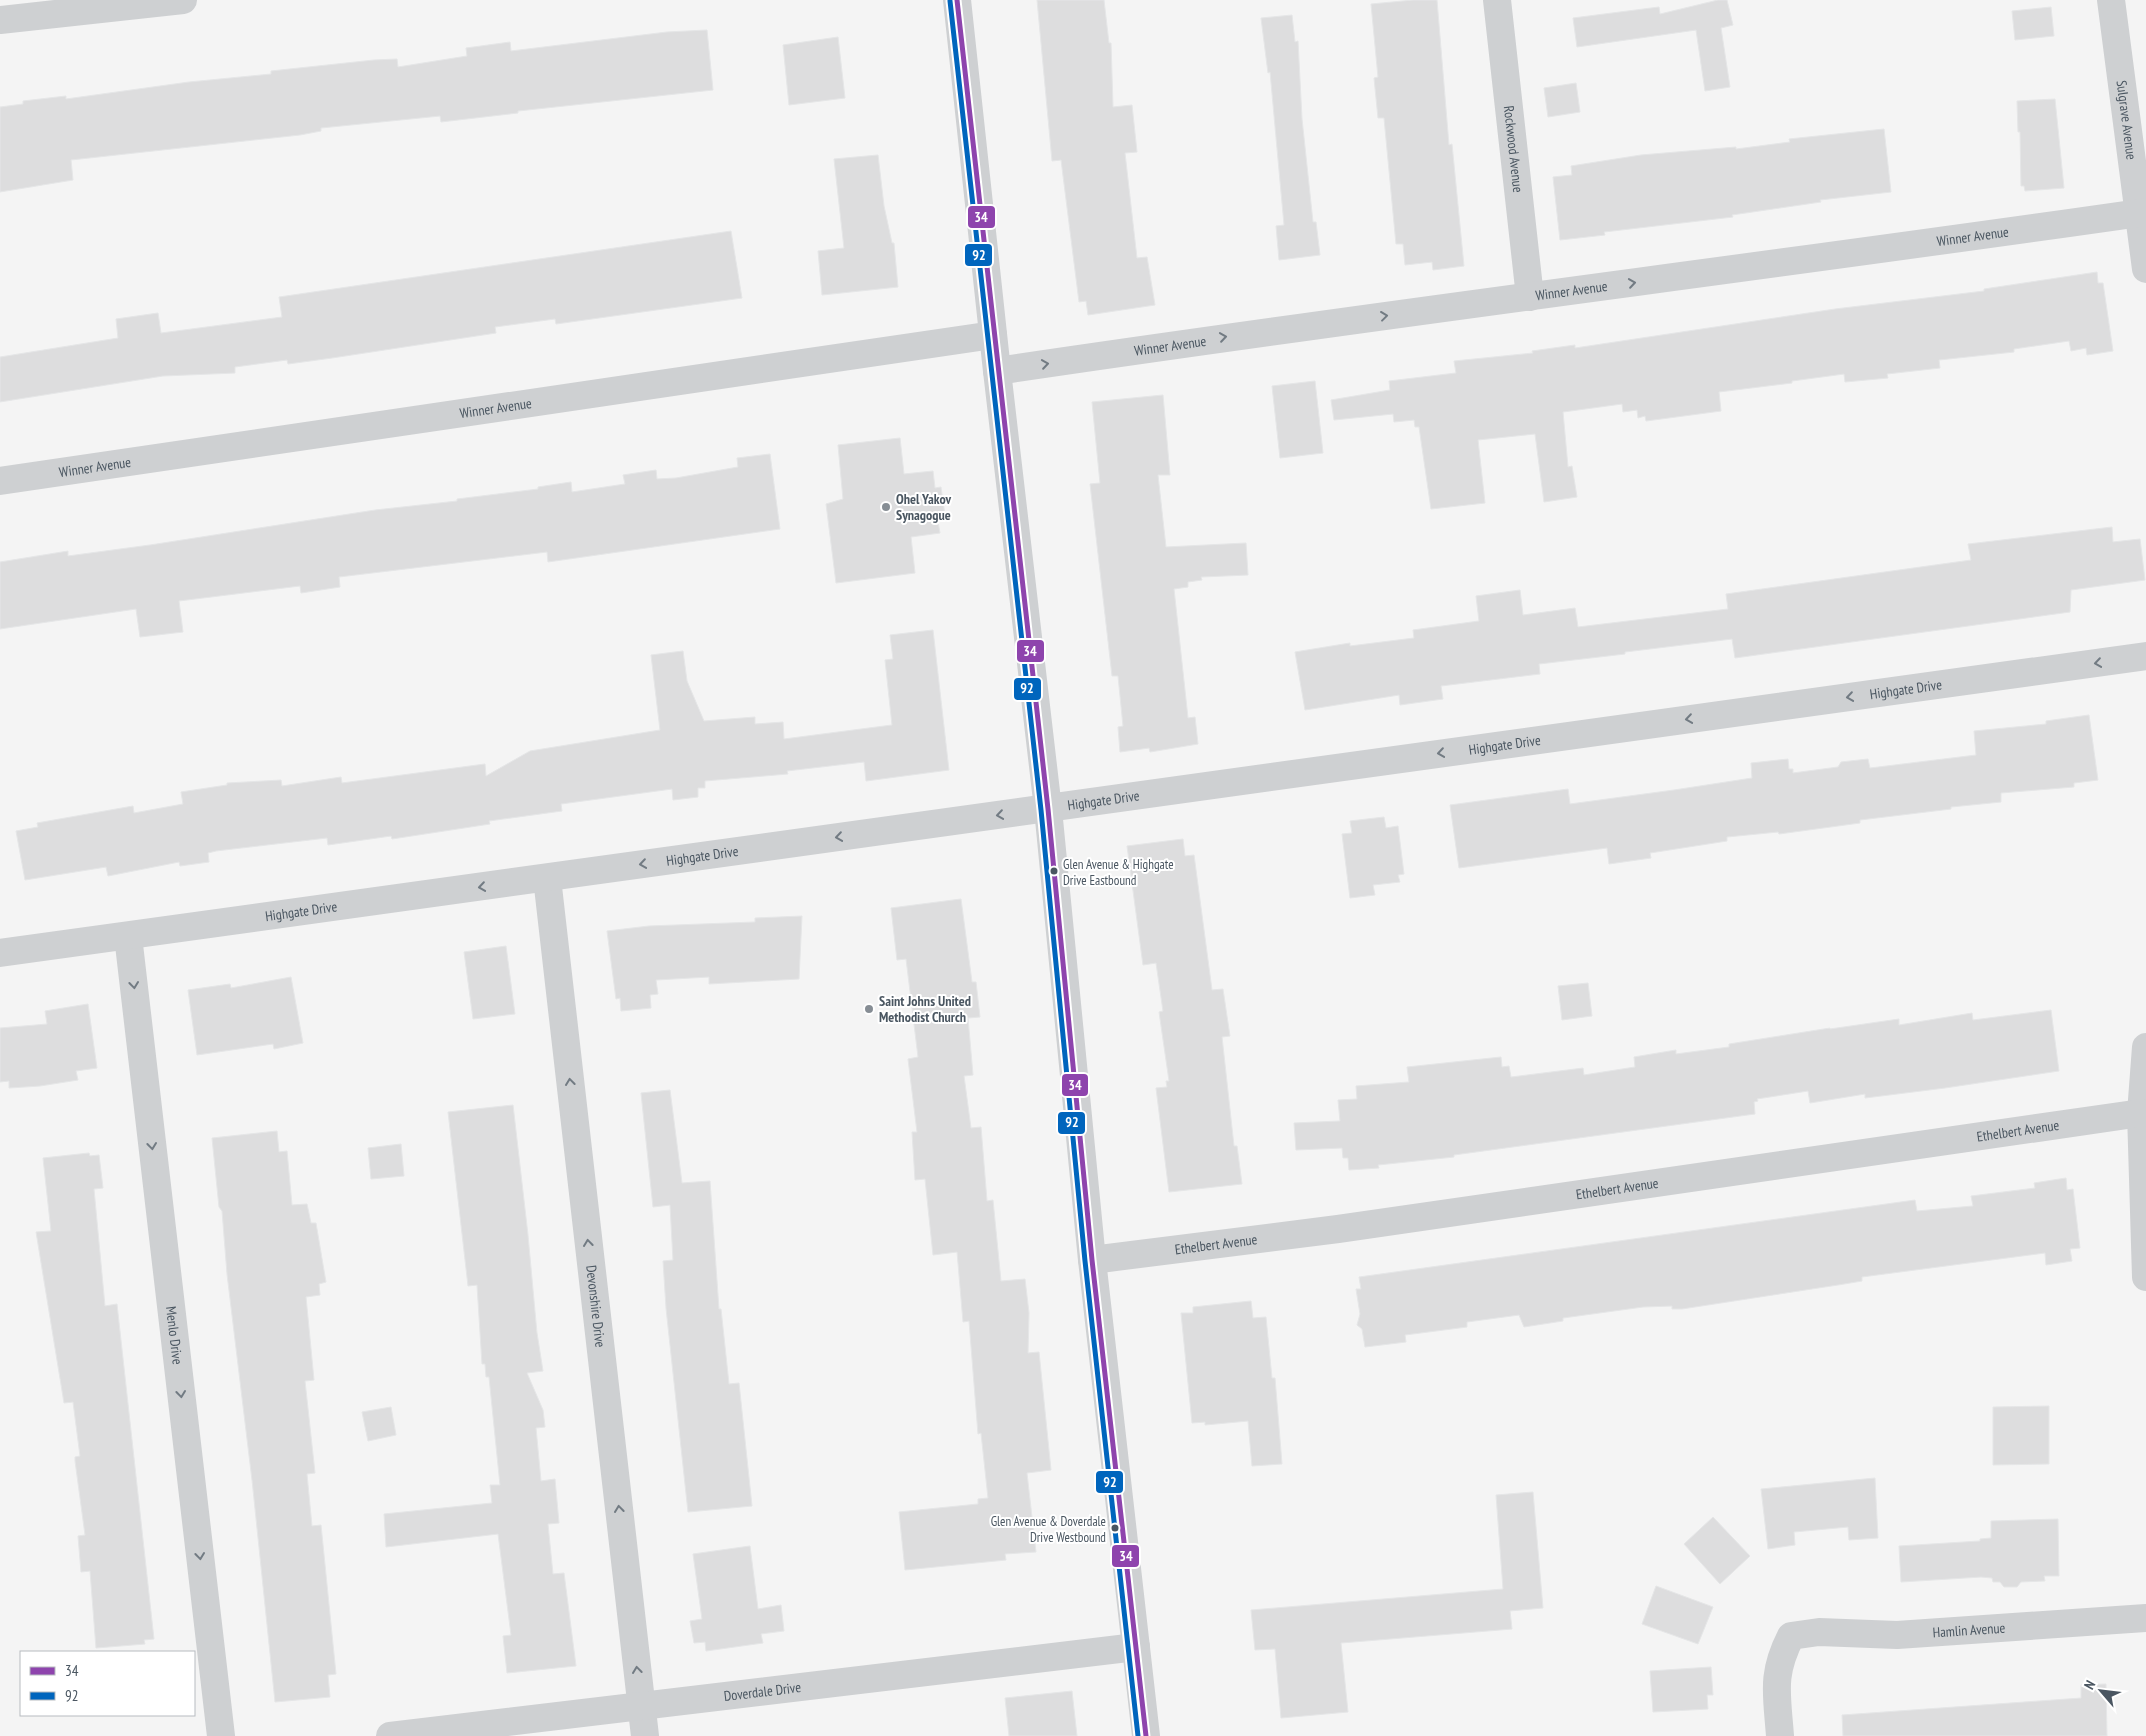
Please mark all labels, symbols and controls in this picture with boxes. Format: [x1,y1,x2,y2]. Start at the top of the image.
street label: Sulgrave Avenue [2113,79,2141,161]
street label: Rockwood Avenue [1500,105,1527,194]
line badge: 34 [967,205,996,229]
text: 34 [974,208,988,226]
street label: Winner Avenue [1936,222,2010,250]
line badge: 92 [964,243,993,267]
text: 92 [972,246,986,264]
street label: Winner Avenue [1534,277,1609,304]
one-way arrow [1628,278,1636,289]
one-way arrow [1380,311,1388,322]
street label: Winner Avenue [1133,332,1208,360]
one-way arrow [1218,333,1227,343]
one-way arrow [1041,359,1049,370]
street label: Winner Avenue [459,394,533,422]
street label: Winner Avenue [58,453,132,481]
place label: Ohel Yakov Synagogue [896,490,952,524]
marker: Ohel Yakov Synagogue [880,501,892,513]
line badge: 34 [1016,639,1045,663]
text: 34 [1023,642,1037,660]
one-way arrow [2093,657,2102,667]
street label: Highgate Drive [1869,675,1943,703]
line badge: 92 [1013,677,1042,701]
text: 92 [1020,679,1034,697]
one-way arrow [1846,691,1854,701]
one-way arrow [1685,713,1693,724]
street label: Highgate Drive [1468,731,1542,759]
one-way arrow [1437,747,1445,758]
street label: Highgate Drive [1066,786,1141,814]
one-way arrow [996,809,1004,820]
one-way arrow [835,832,843,842]
street label: Highgate Drive [665,842,740,870]
place label: Glen Avenue & Highgate Drive Eastbound [1063,856,1174,889]
one-way arrow [639,859,648,869]
marker: Glen Avenue & Highgate Drive Eastbound [1049,866,1059,876]
one-way arrow [478,881,487,891]
street label: Highgate Drive [264,897,338,925]
one-way arrow [128,981,139,989]
place label: Saint Johns United Methodist Church [879,992,971,1026]
marker: Saint Johns United Methodist Church [863,1003,875,1015]
line badge: 34 [1061,1073,1089,1097]
text: 34 [1068,1076,1082,1094]
one-way arrow [565,1077,576,1085]
line badge: 92 [1057,1111,1086,1135]
text: 92 [1065,1113,1079,1131]
street label: Ethelbert Avenue [1976,1116,2061,1146]
one-way arrow [146,1142,157,1150]
street label: Ethelbert Avenue [1575,1174,1660,1204]
street label: Ethelbert Avenue [1174,1230,1259,1258]
one-way arrow [583,1239,594,1247]
street label: Devonshire Drive [582,1264,610,1348]
street label: Menlo Drive [162,1305,187,1366]
one-way arrow [175,1391,186,1399]
line badge: 92 [1095,1470,1124,1494]
text: 92 [1103,1473,1117,1491]
one-way arrow [614,1504,625,1512]
place label: Glen Avenue & Doverdale Drive Westbound [991,1513,1106,1546]
marker: Glen Avenue & Doverdale Drive Westbound [1110,1523,1120,1533]
line badge: 34 [1111,1544,1140,1568]
text: 34 [1119,1547,1133,1565]
one-way arrow [194,1552,205,1560]
street label: Hamlin Avenue [1932,1619,2006,1642]
legend [20,1651,195,1716]
text: 34 [65,1661,79,1680]
one-way arrow [632,1666,643,1674]
north arrow [2076,1666,2126,1716]
text: N [2080,1677,2099,1692]
street label: Doverdale Drive [723,1678,802,1705]
text: 92 [65,1686,79,1705]

